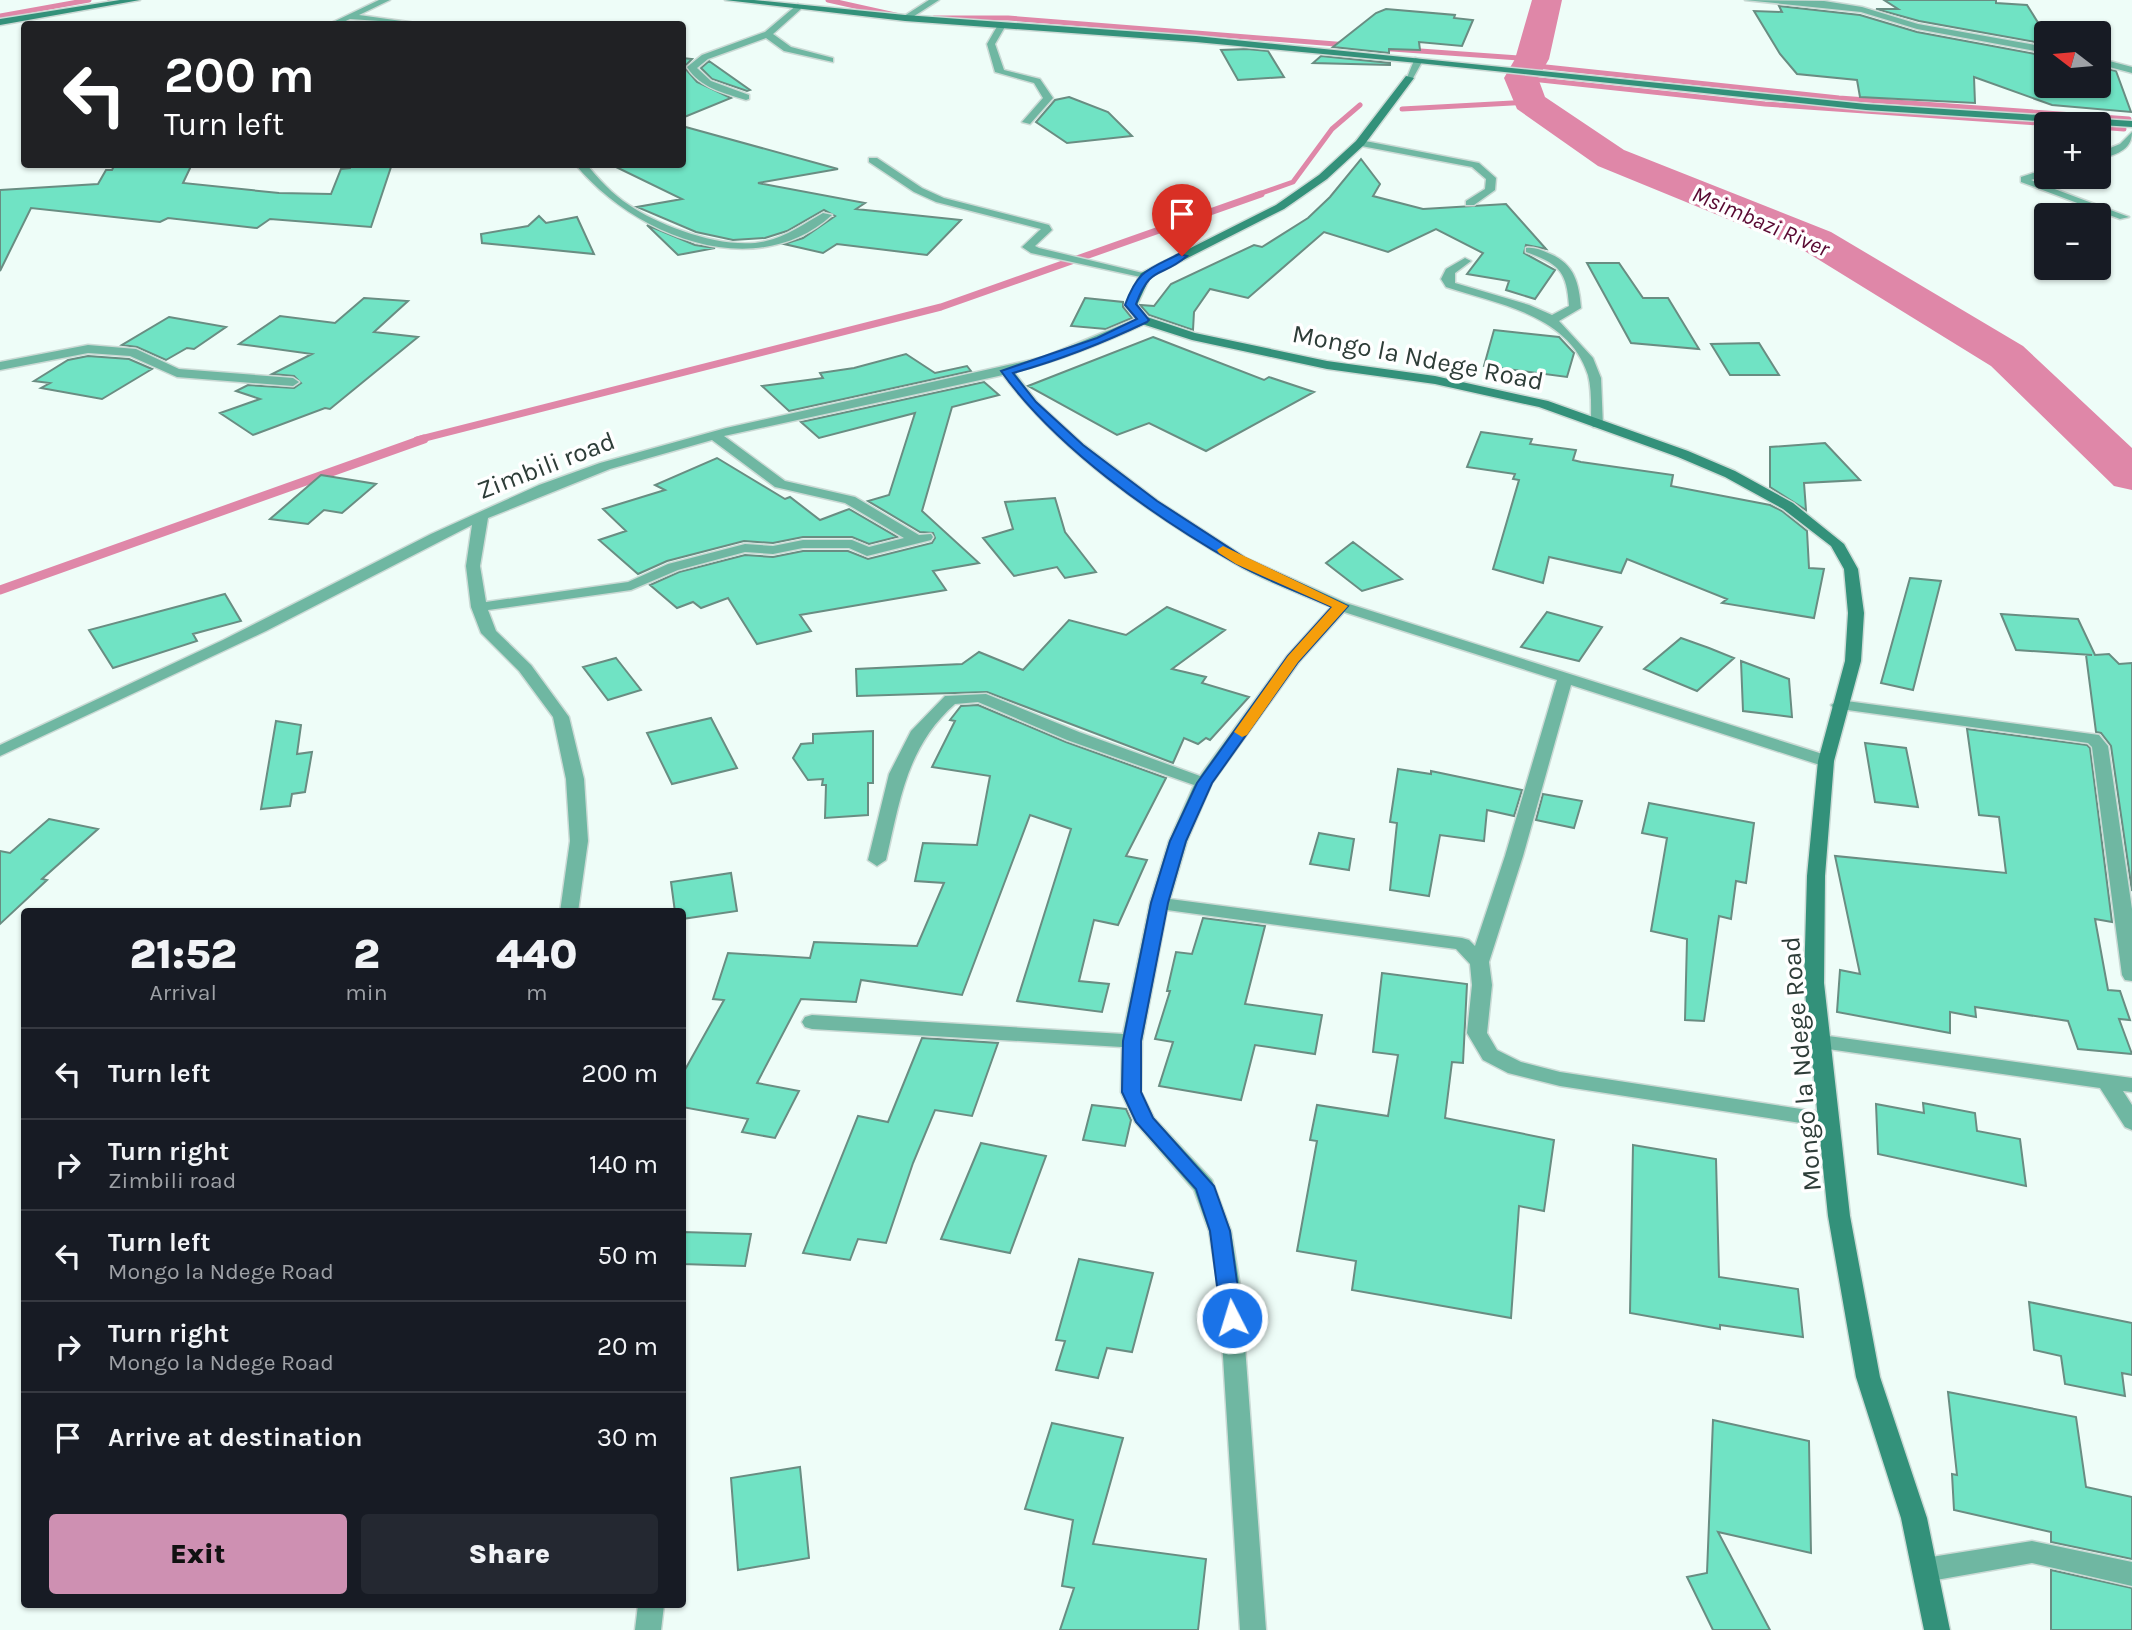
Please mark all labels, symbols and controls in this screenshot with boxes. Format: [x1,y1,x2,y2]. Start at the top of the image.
north arrow [2034,21,2110,98]
map controls [2034,21,2111,280]
text: 200 m [164,47,315,104]
icon: left [49,49,140,140]
text: Turn left [164,106,284,143]
button: + [2034,112,2111,189]
water label: Msimbazi River [1688,180,1834,263]
pin [1152,184,1212,256]
icon: arrive [1163,195,1201,233]
button: − [2034,203,2111,280]
street label: Mongo la Ndege Road [1290,318,1546,397]
street label: Zimbili road [473,425,619,506]
text: 21:52 [129,929,237,979]
text: 2 [353,929,380,979]
text: 440 [496,929,578,979]
street label: Mongo la Ndege Road [1775,935,1828,1193]
text: Arrival [149,979,217,1006]
text: min [345,979,388,1006]
text: m [526,979,548,1006]
icon: left [49,1055,87,1093]
text: Turn left [108,1058,210,1089]
text: 200 m [582,1058,658,1089]
text: Turn right [108,1136,229,1167]
icon: right [49,1146,87,1184]
text: 140 m [589,1149,658,1180]
text: Zimbili road [108,1167,236,1194]
text: Turn left [108,1227,210,1258]
icon: left [49,1237,87,1275]
text: 50 m [597,1240,658,1271]
text: Mongo la Ndege Road [108,1258,334,1285]
position arrow [1195,1281,1269,1355]
text: Turn right [108,1318,229,1349]
icon: right [49,1328,87,1366]
text: 20 m [597,1331,658,1362]
text: Mongo la Ndege Road [108,1349,334,1376]
icon: arrive [49,1419,87,1457]
text: Arrive at destination [108,1422,362,1453]
text: 30 m [597,1422,658,1453]
button: Exit [49,1514,347,1594]
button: Share [361,1514,658,1594]

